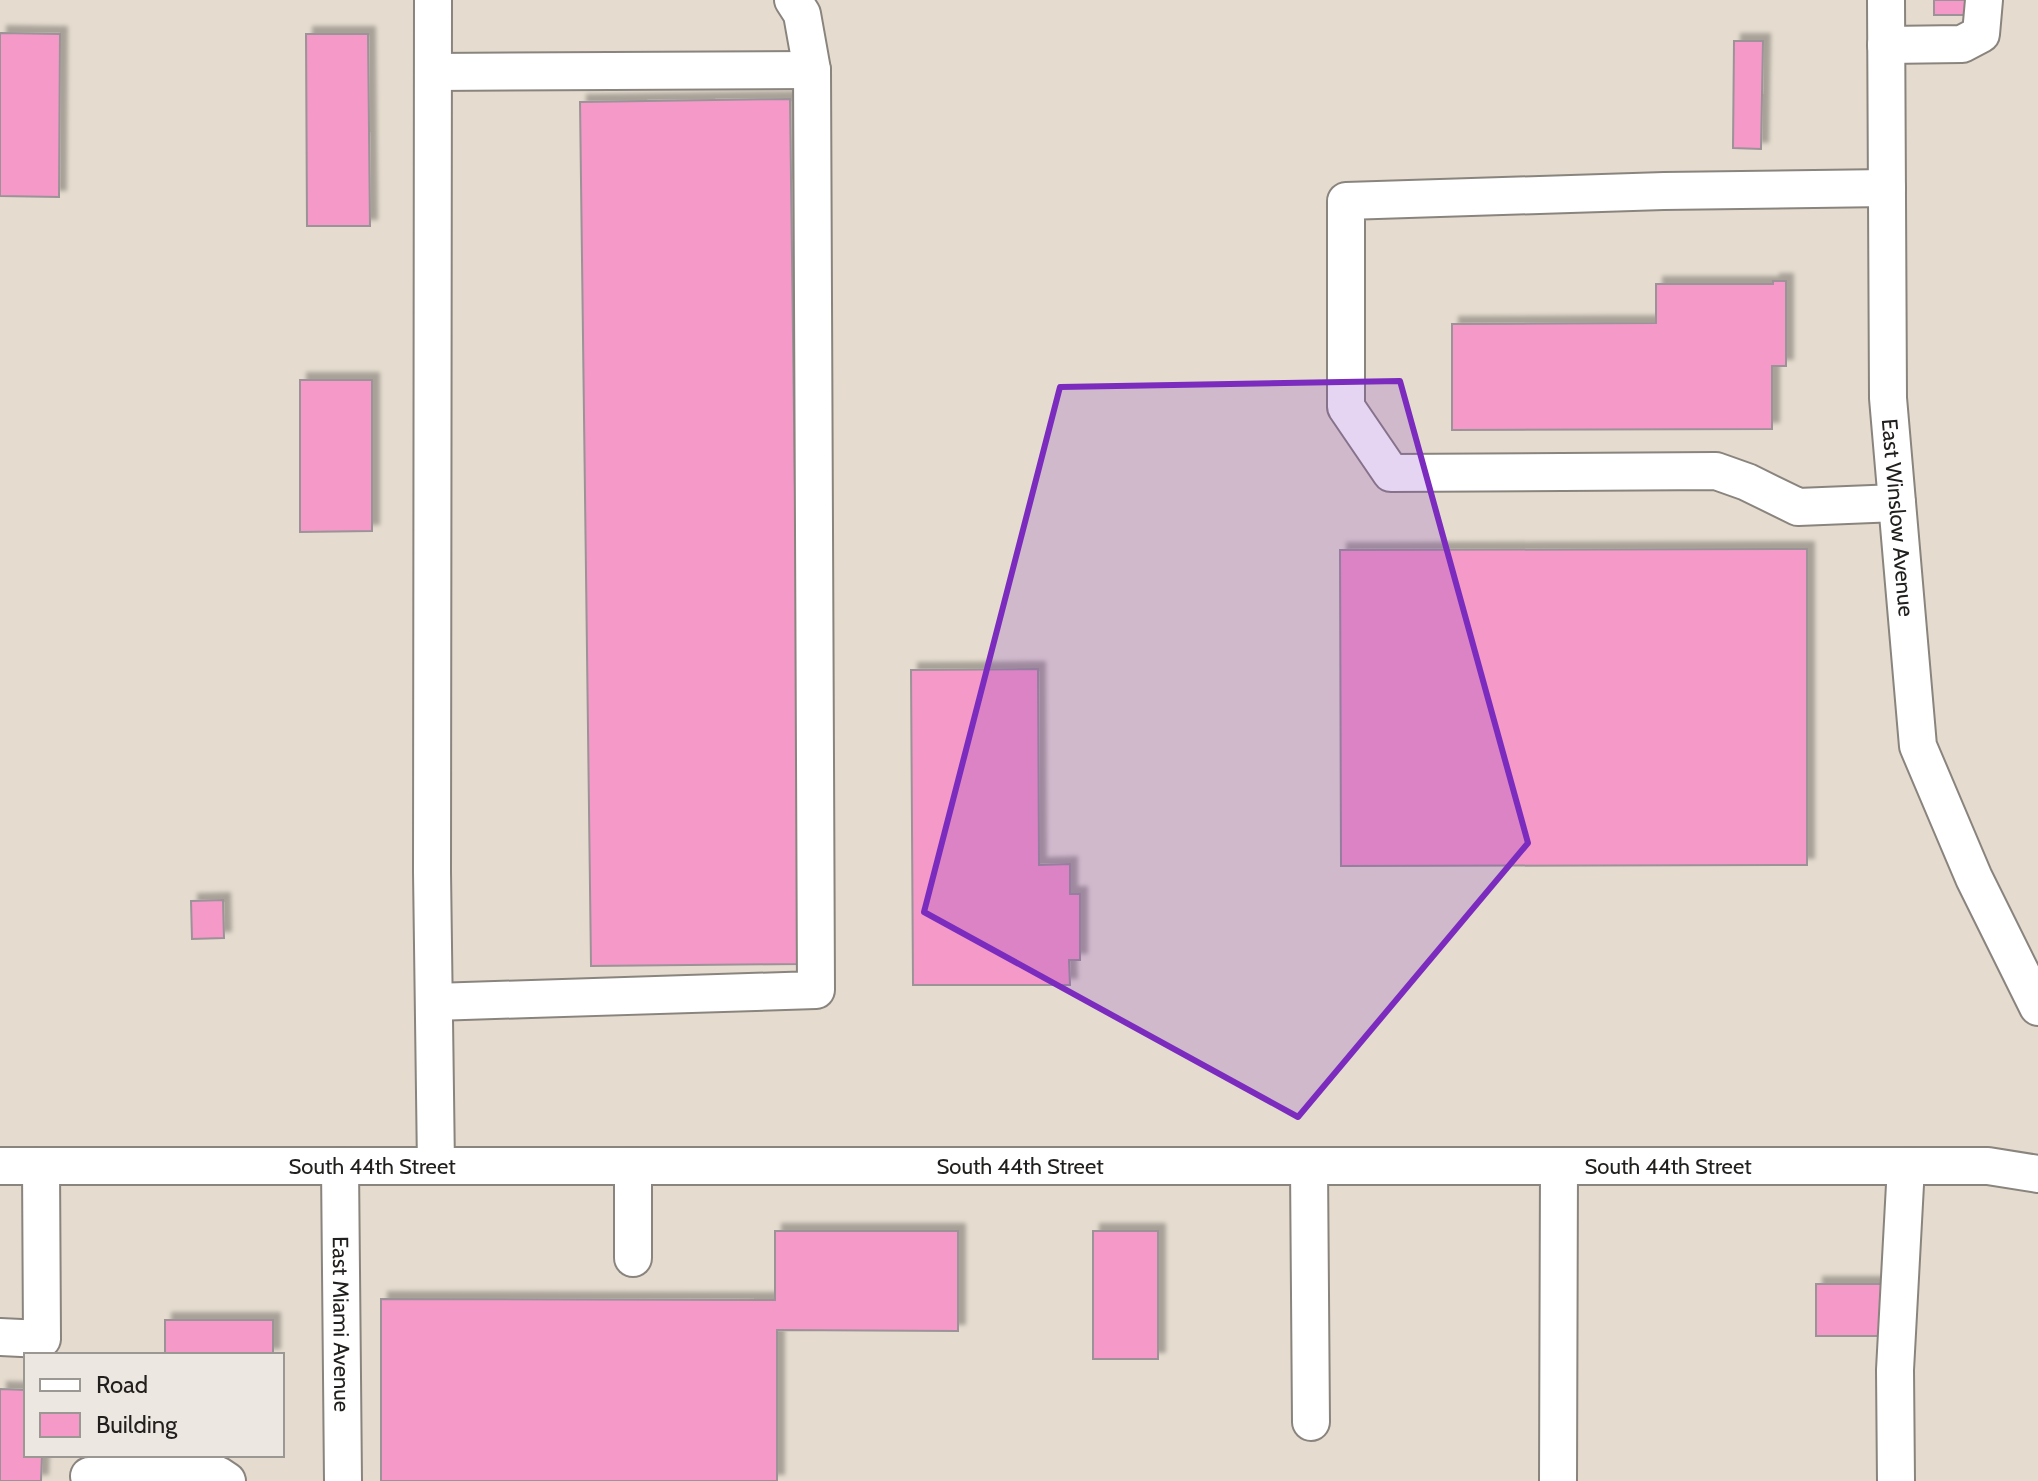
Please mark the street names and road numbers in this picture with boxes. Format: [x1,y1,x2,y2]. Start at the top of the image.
street label: East Winslow Avenue [1876,417,1920,618]
street label: South 44th Street [288,1153,456,1180]
street label: South 44th Street [936,1153,1104,1180]
street label: South 44th Street [1584,1153,1752,1180]
street label: East Miami Avenue [327,1236,356,1412]

